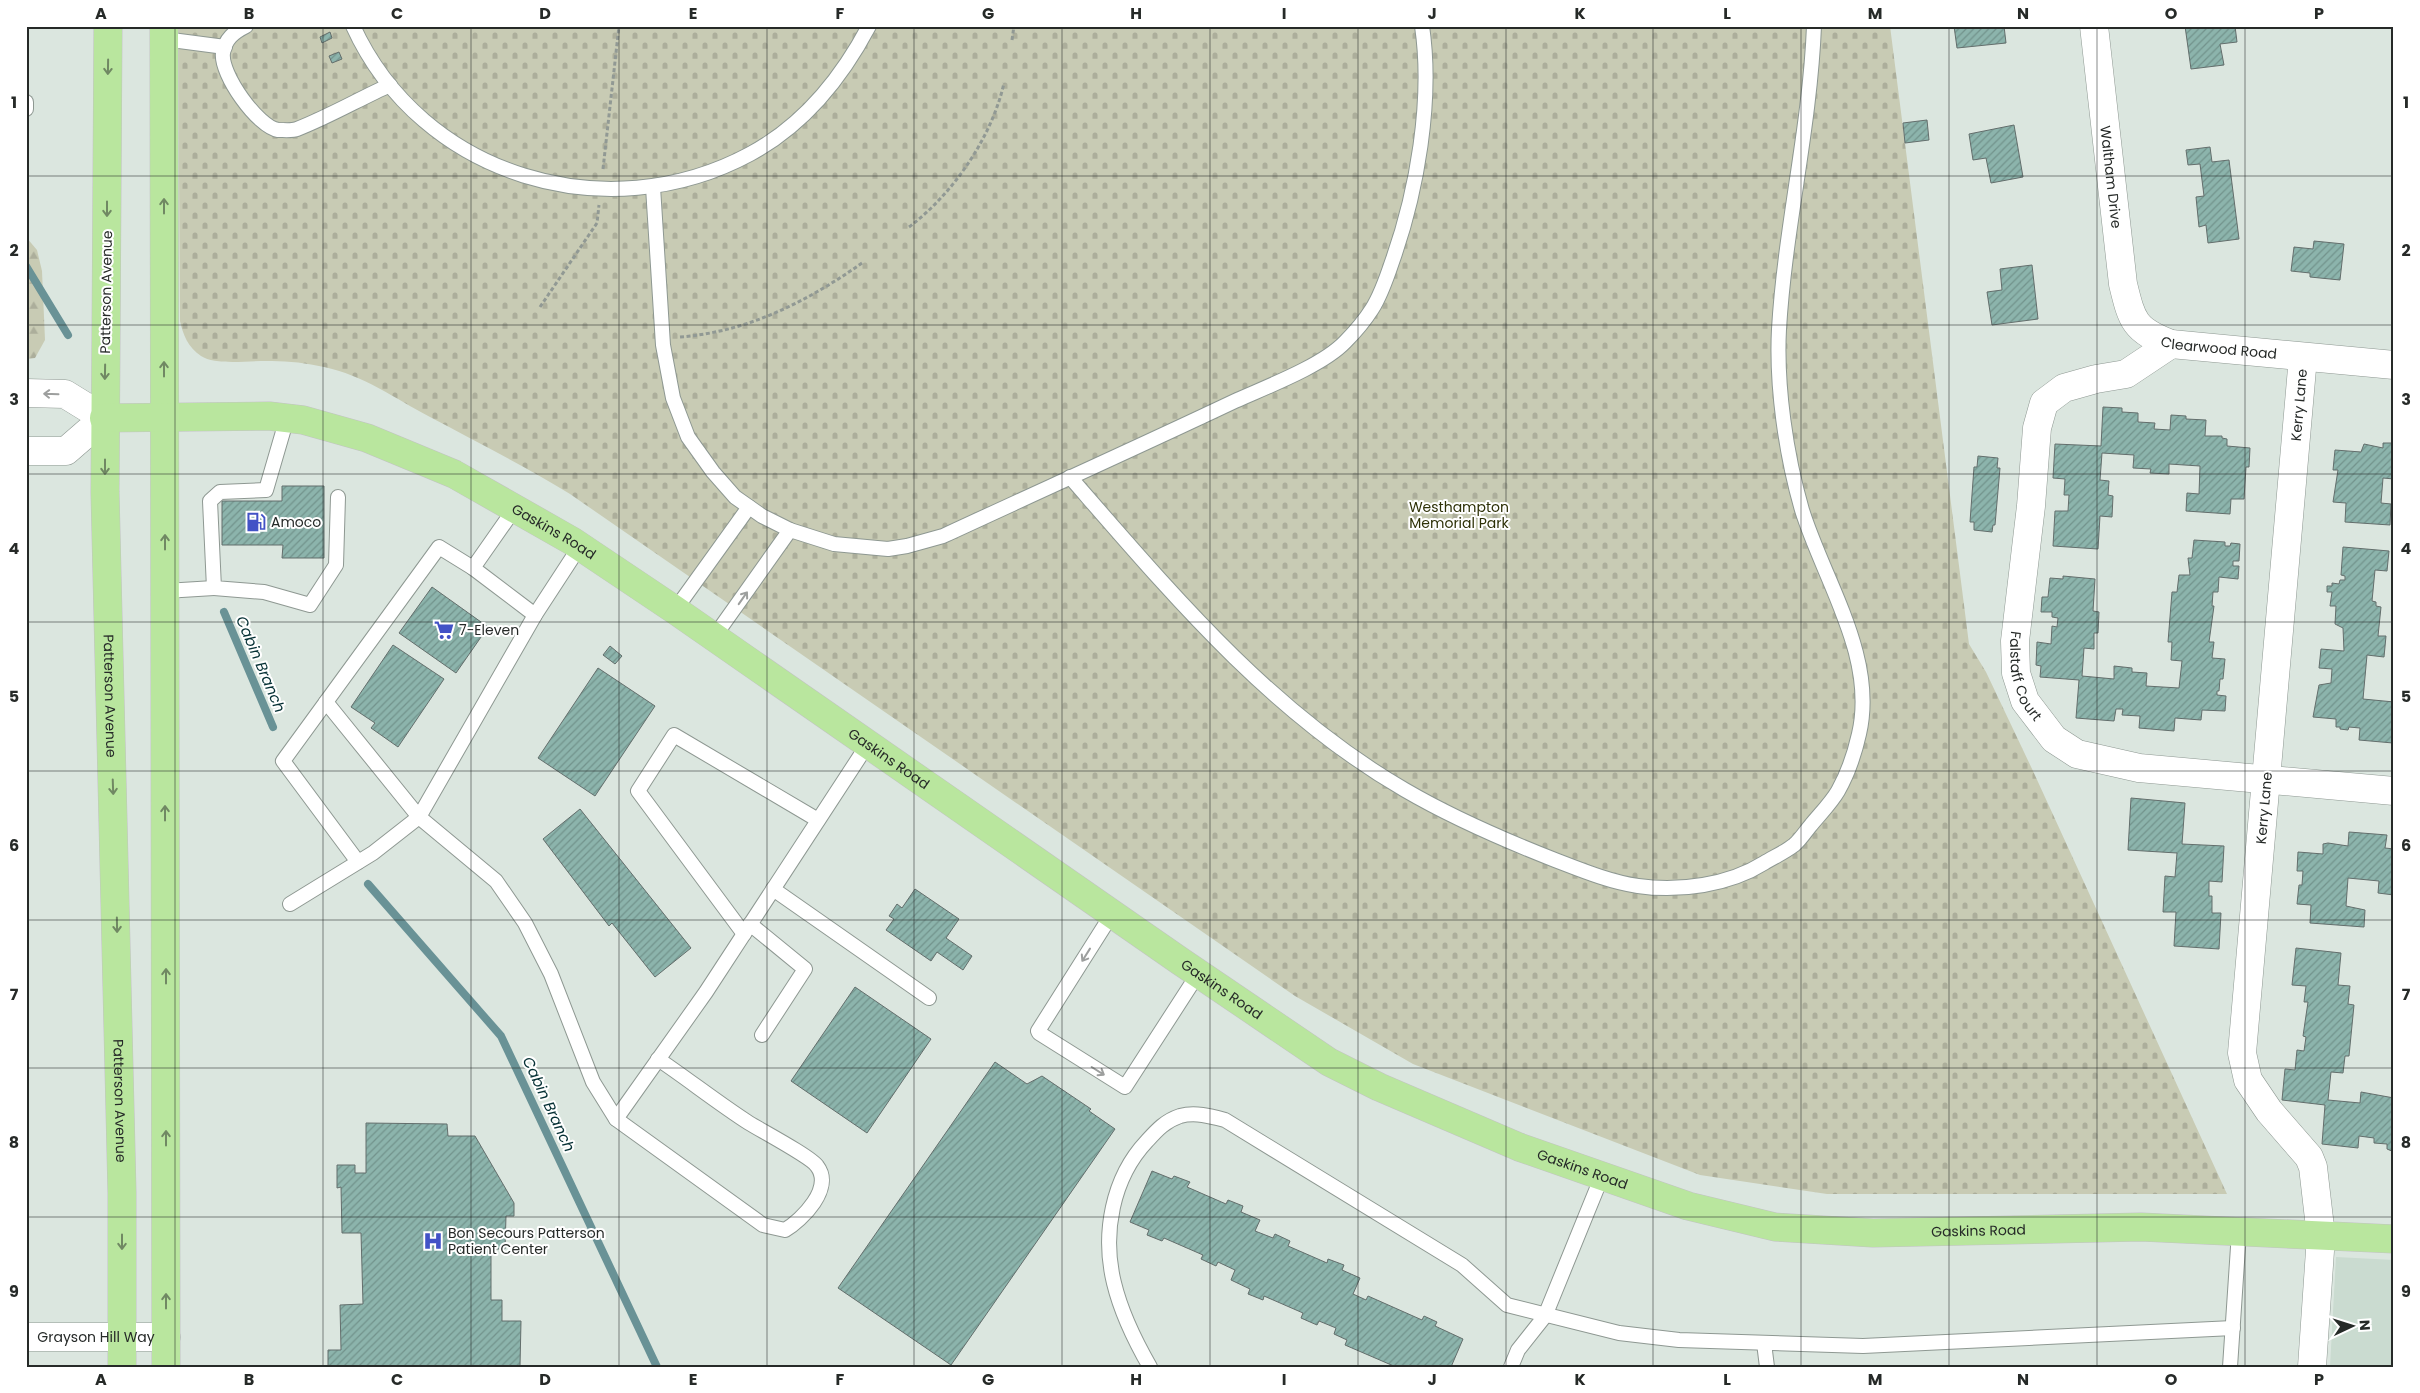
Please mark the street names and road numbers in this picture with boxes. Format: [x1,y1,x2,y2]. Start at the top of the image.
street label: Waltham Drive [2095,125,2127,230]
street label: Patterson Avenue [95,230,117,354]
street label: Clearwood Road [2158,331,2278,364]
street label: Kerry Lane [2286,368,2312,442]
street label: Gaskins Road [508,499,600,564]
street label: Falstaff Court [2005,630,2047,725]
street label: Patterson Avenue [98,634,121,758]
street label: Gaskins Road [844,723,933,794]
street label: Kerry Lane [2251,771,2277,845]
street label: Gaskins Road [1177,954,1267,1024]
street label: Patterson Avenue [108,1039,131,1163]
street label: Gaskins Road [1534,1144,1631,1194]
street label: Gaskins Road [1931,1220,2026,1242]
street label: Grayson Hill Way [37,1327,155,1347]

